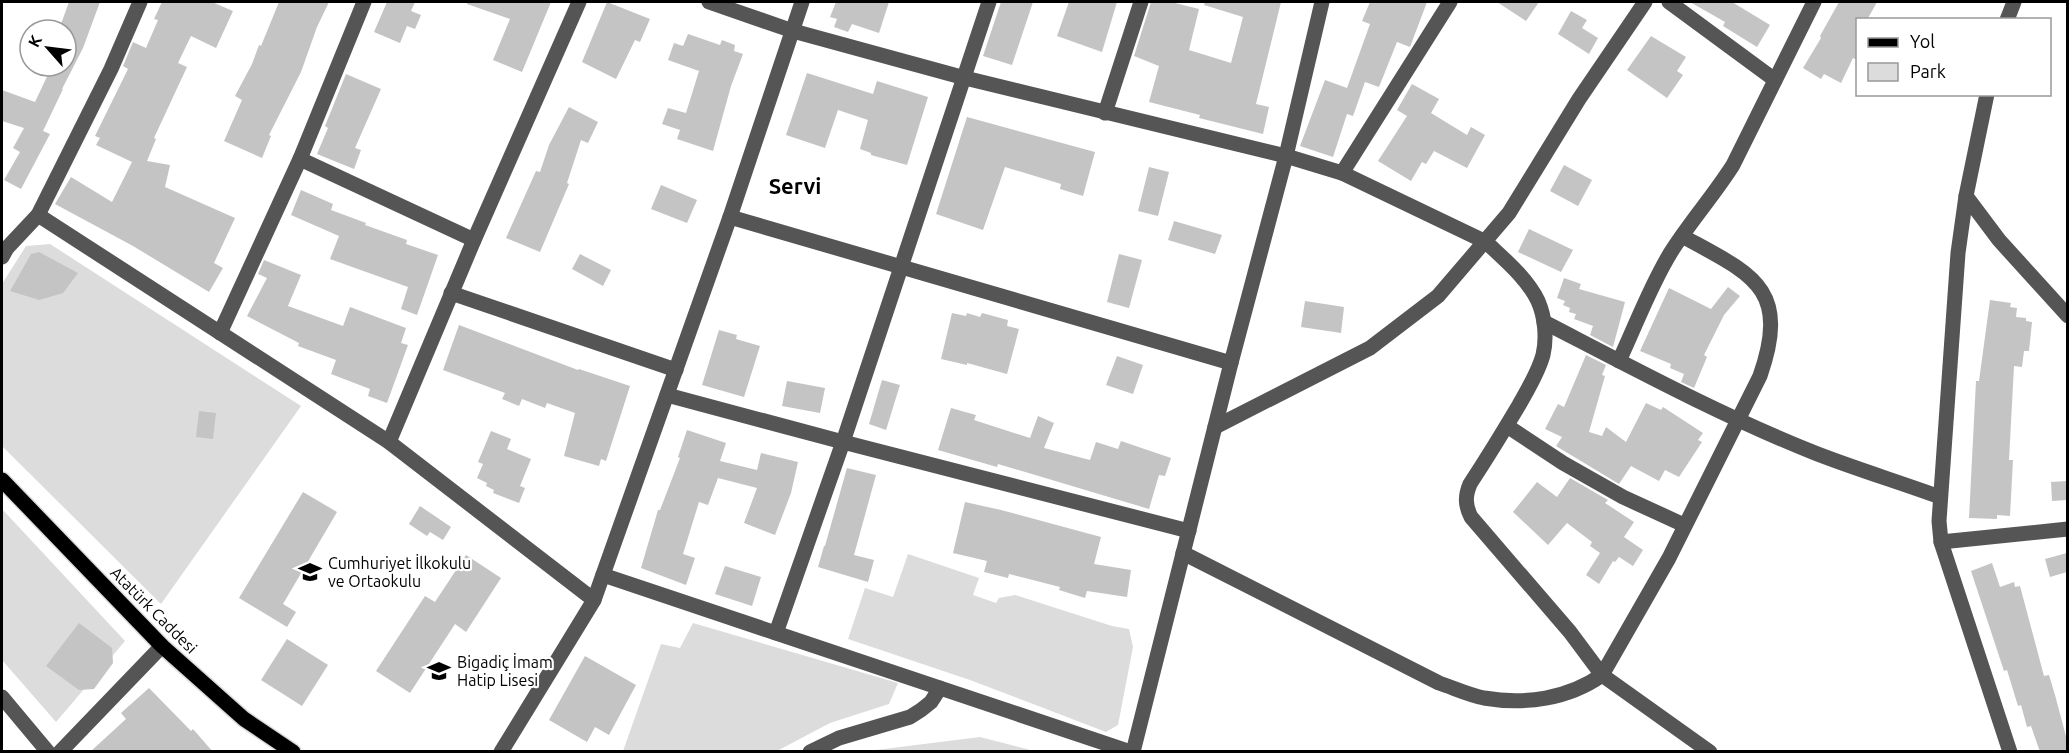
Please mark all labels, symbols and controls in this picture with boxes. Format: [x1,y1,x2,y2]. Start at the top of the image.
north arrow [18,18,78,78]
legend [1856,18,2051,96]
text: Yol [1910,31,1935,51]
text: K [24,32,45,50]
text: Park [1910,61,1946,81]
district label: Servi [769,173,821,198]
place label: Cumhuriyet İlkokulu ve Ortaokulu [328,554,471,590]
school or university icon: Cumhuriyet İlkokulu ve Ortaokulu [297,559,323,585]
street label: Atatürk Caddesi [107,563,201,657]
place label: Bigadiç İmam Hatip Lisesi [457,653,553,689]
school or university icon: Bigadiç İmam Hatip Lisesi [426,658,452,684]

